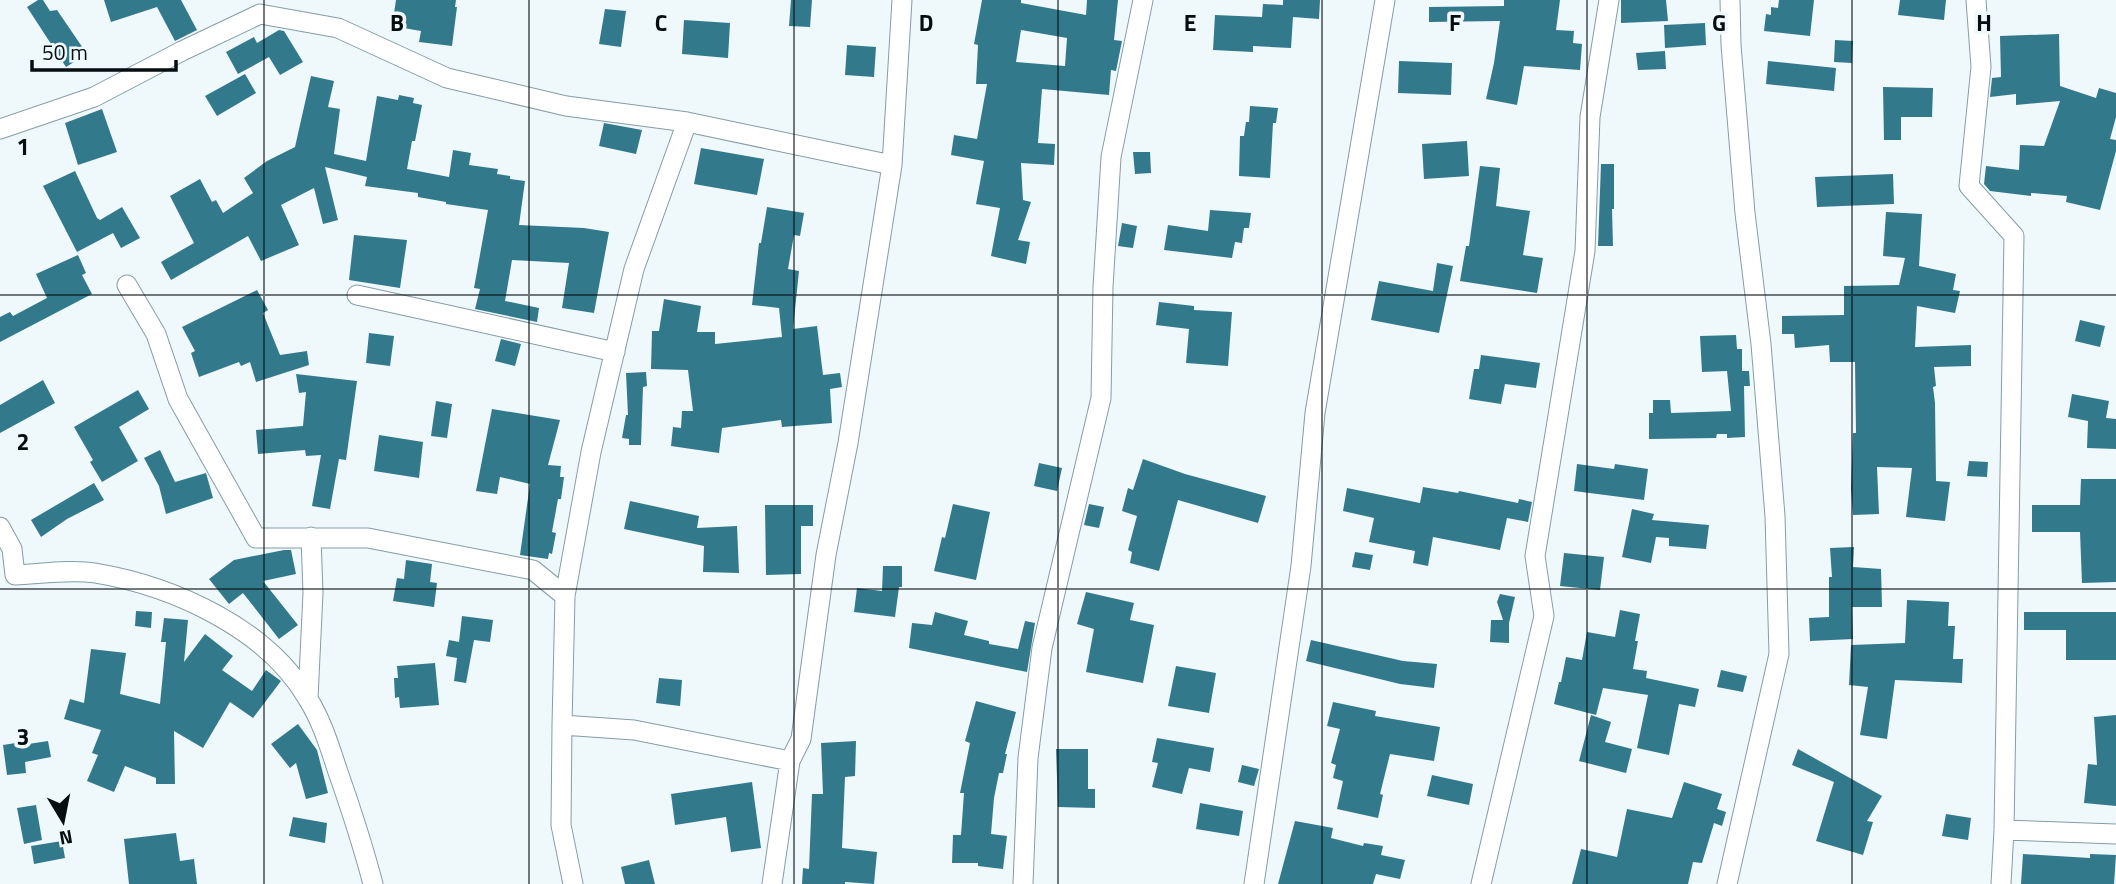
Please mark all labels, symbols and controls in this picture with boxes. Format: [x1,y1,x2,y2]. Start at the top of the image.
text: B [390,5,404,40]
text: C [655,5,667,40]
text: D [919,5,933,40]
text: E [1184,5,1196,40]
text: F [1449,5,1461,40]
text: G [1712,5,1726,40]
text: H [1976,5,1992,40]
scale bar [32,28,175,72]
text: 50 m [42,36,88,68]
text: 1 [17,129,29,164]
text: 2 [17,424,29,459]
text: 3 [17,719,29,754]
north arrow [28,786,98,856]
text: N [57,823,75,854]

